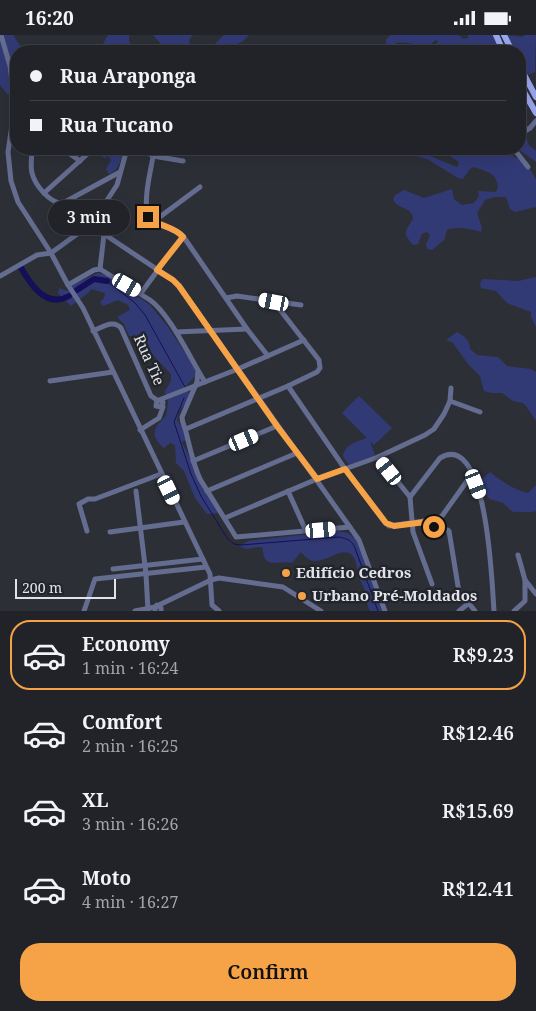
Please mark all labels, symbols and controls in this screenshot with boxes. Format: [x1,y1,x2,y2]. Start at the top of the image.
text: 16:20 [25,5,74,31]
text: Rua Araponga [60,63,196,89]
text: Rua Tucano [60,112,173,138]
callout: 3 min [48,199,130,235]
text: 3 min [67,206,111,228]
route end [137,206,159,228]
car [110,271,143,299]
car [257,292,290,312]
street label: Rua Tie [130,331,170,388]
car [227,427,260,453]
car [373,455,404,487]
car [463,467,488,501]
car [155,473,182,507]
route start [423,516,445,538]
car [305,521,336,539]
place label: Edifício Cedros [296,562,411,582]
marker: Edifício Cedros [280,567,292,579]
scale bar [15,576,116,599]
text: 200 m [22,578,62,597]
place label: Urbano Pré-Moldados [312,585,477,605]
marker: Urbano Pré-Moldados [296,590,308,602]
text: Economy [82,631,170,657]
icon: car [22,633,67,678]
text: R$9.23 [453,642,514,668]
text: 1 min · 16:24 [82,657,178,679]
text: Comfort [82,709,162,735]
icon: car [22,711,67,756]
text: R$12.46 [442,720,514,746]
text: 2 min · 16:25 [82,735,178,757]
text: XL [82,787,108,813]
icon: car [22,789,67,834]
text: R$15.69 [442,798,514,824]
text: 3 min · 16:26 [82,813,178,835]
text: Moto [82,865,131,891]
icon: car [22,867,67,912]
text: R$12.41 [442,876,514,902]
text: 4 min · 16:27 [82,891,178,913]
button: Confirm [20,943,516,1001]

